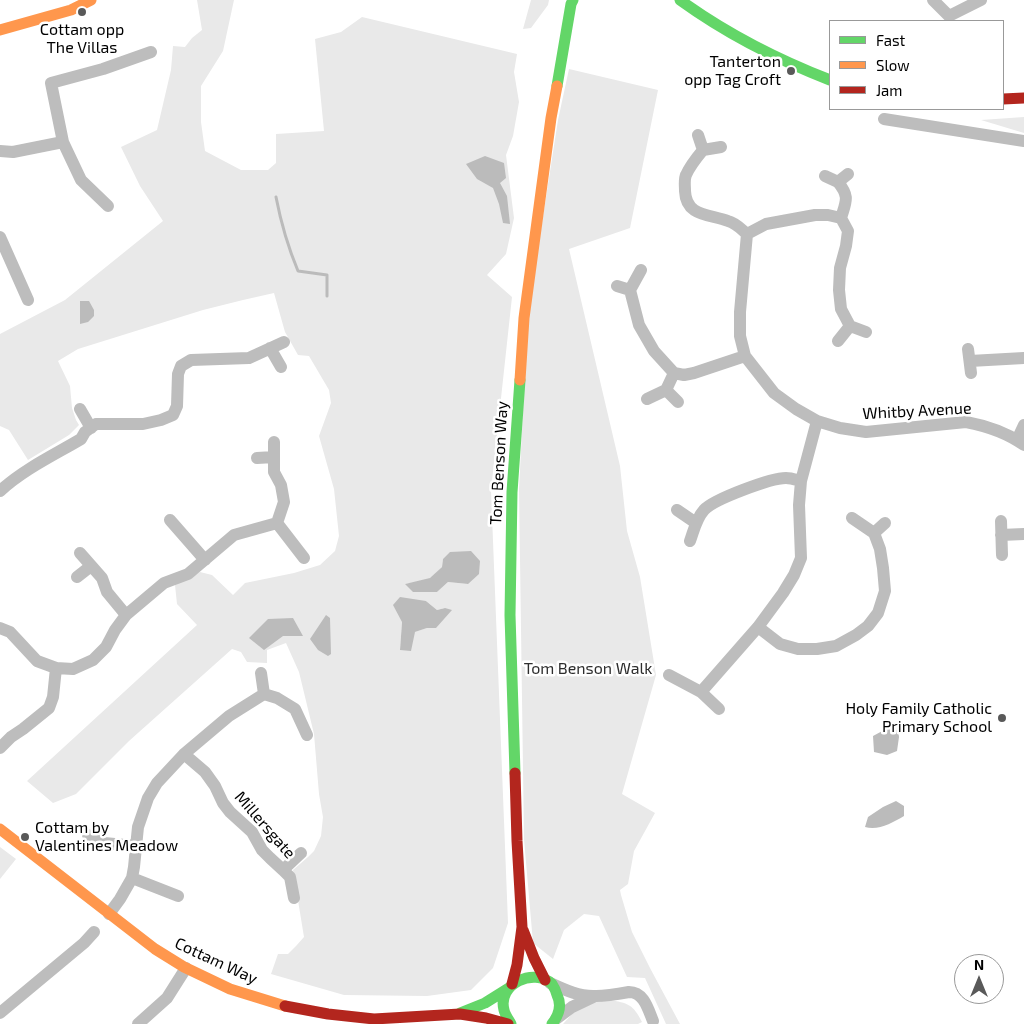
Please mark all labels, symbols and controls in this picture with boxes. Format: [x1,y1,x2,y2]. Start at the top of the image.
marker: Cottam opp The Villas [76,6,88,18]
place label: Cottam opp The Villas [40,20,124,58]
legend [829,20,1004,110]
text: Fast [876,31,905,49]
place label: Tanterton opp Tag Croft [684,52,781,90]
text: Slow [876,56,910,74]
marker: Tanterton opp Tag Croft [785,65,797,77]
text: Jam [876,81,902,99]
street label: Whitby Avenue [862,399,972,423]
street label: Tom Benson Way [486,400,512,526]
park label: Tom Benson Walk [524,659,652,679]
place label: Holy Family Catholic Primary School [845,699,992,737]
marker: Holy Family Catholic Primary School [996,712,1008,724]
street label: Millersgate [231,787,299,863]
place label: Cottam by Valentines Meadow [35,818,178,856]
marker: Cottam by Valentines Meadow [19,831,31,843]
street label: Cottam Way [172,933,260,989]
north arrow [954,954,1004,1004]
text: N [974,956,984,973]

